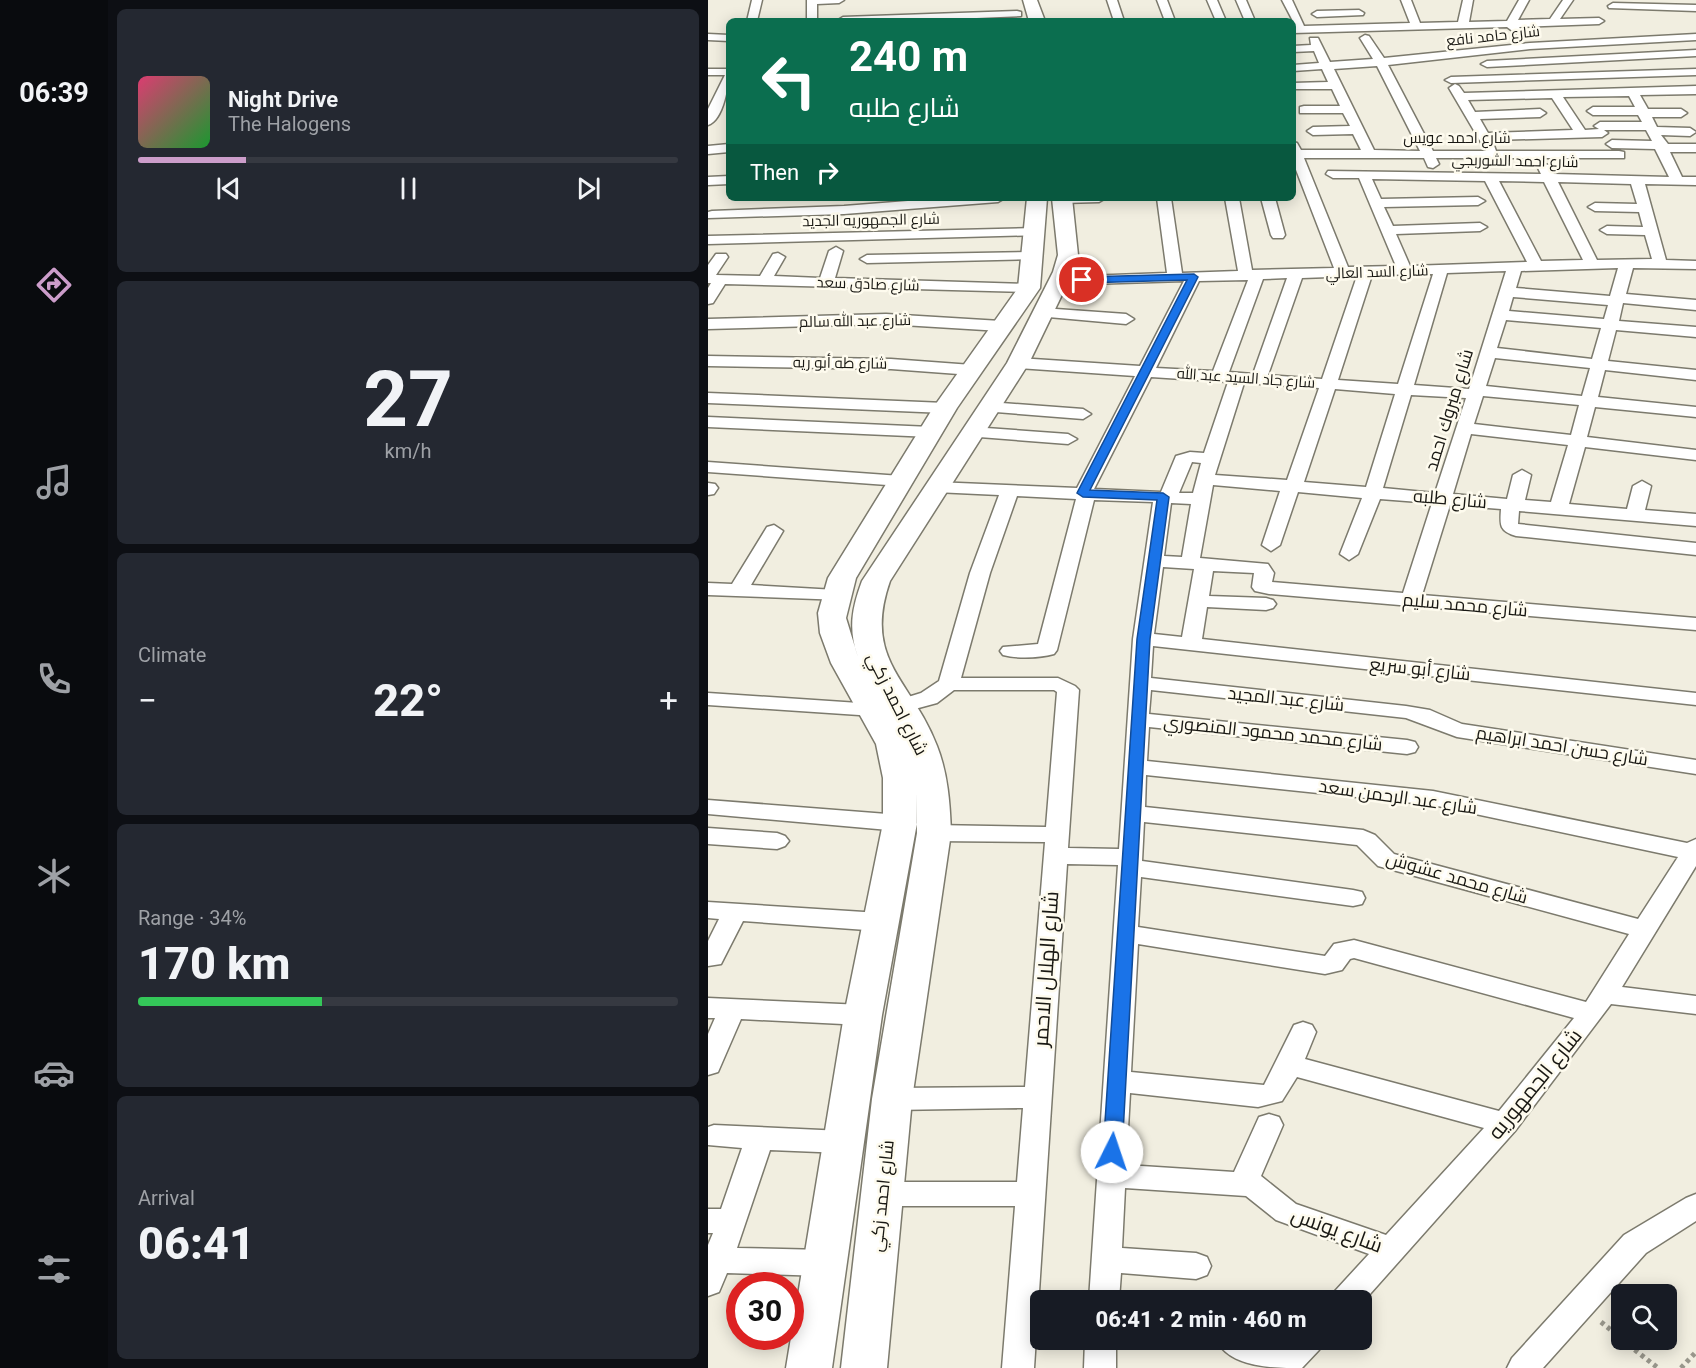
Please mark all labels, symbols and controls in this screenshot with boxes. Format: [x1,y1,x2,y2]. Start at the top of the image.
street label: شارع حامد نافع [1445,22,1541,52]
text: 240 m [849,32,968,81]
icon: left [750,42,828,120]
text: 06:39 [19,77,89,109]
text: Night Drive [228,87,338,112]
text: شارع طلبه [849,92,960,124]
text: The Halogens [228,112,351,136]
street label: شارع احمد عويس [1403,129,1511,149]
street label: شارع احمد الشوربجي [1451,151,1579,174]
icon: right [811,156,844,189]
text: Then [750,160,799,185]
icon: previous [212,172,245,205]
icon: pause [392,172,425,205]
icon: next [572,172,605,205]
street label: شارع الجمهوريه الجديد [802,210,940,232]
pin [1056,254,1107,305]
street label: شارع السد العالي [1325,261,1429,286]
icon: arrive [1065,263,1098,296]
icon: directions [33,264,75,306]
street label: شارع صادق سعد [816,273,920,297]
street label: شارع عبد الله سالم [799,310,911,333]
street label: شارع مبروك احمد [1420,346,1479,474]
street label: شارع طه أبو ريه [793,352,887,375]
text: 27 [363,354,453,445]
street label: شارع جاد السيد عبد الله [1176,363,1316,394]
text: km/h [385,439,431,463]
icon: music [33,461,75,503]
street label: شارع طلبه [1412,485,1488,514]
street label: شارع محمد سليم [1401,589,1529,622]
text: Climate [138,643,206,667]
street label: شارع احمد زكي [859,649,932,760]
street label: شارع أبو سريع [1368,653,1472,686]
icon: phone [33,658,75,700]
text: 22° [373,674,443,727]
text: − [138,681,157,720]
text: + [659,681,678,720]
street label: شارع عبد المجيد [1227,682,1345,717]
street label: شارع محمد محمود المنصوري [1162,711,1384,758]
street label: شارع حسن احمد ابراهيم [1474,722,1650,771]
street label: شارع عبد الرحمن سعد [1317,775,1479,820]
street label: شارع محمد عشوش [1383,847,1530,910]
icon: climate [33,855,75,897]
street label: شارع الهلال الاحمر [1029,890,1065,1049]
text: Range · 34% [138,906,246,930]
text: 170 km [138,937,290,990]
street label: شارع الجمهوريه [1483,1024,1588,1145]
icon: car [33,1052,75,1094]
position arrow [1080,1120,1144,1184]
street label: شارع احمد زكي [865,1139,902,1253]
text: Arrival [138,1186,195,1210]
street label: شارع يونس [1287,1202,1386,1259]
text: 06:41 [138,1217,255,1270]
icon: filters [33,1248,75,1290]
speed limit sign: 30 [726,1272,804,1350]
map controls [1611,1284,1677,1350]
button: search [1611,1284,1677,1350]
text: 06:41 · 2 min · 460 m [1096,1307,1306,1332]

